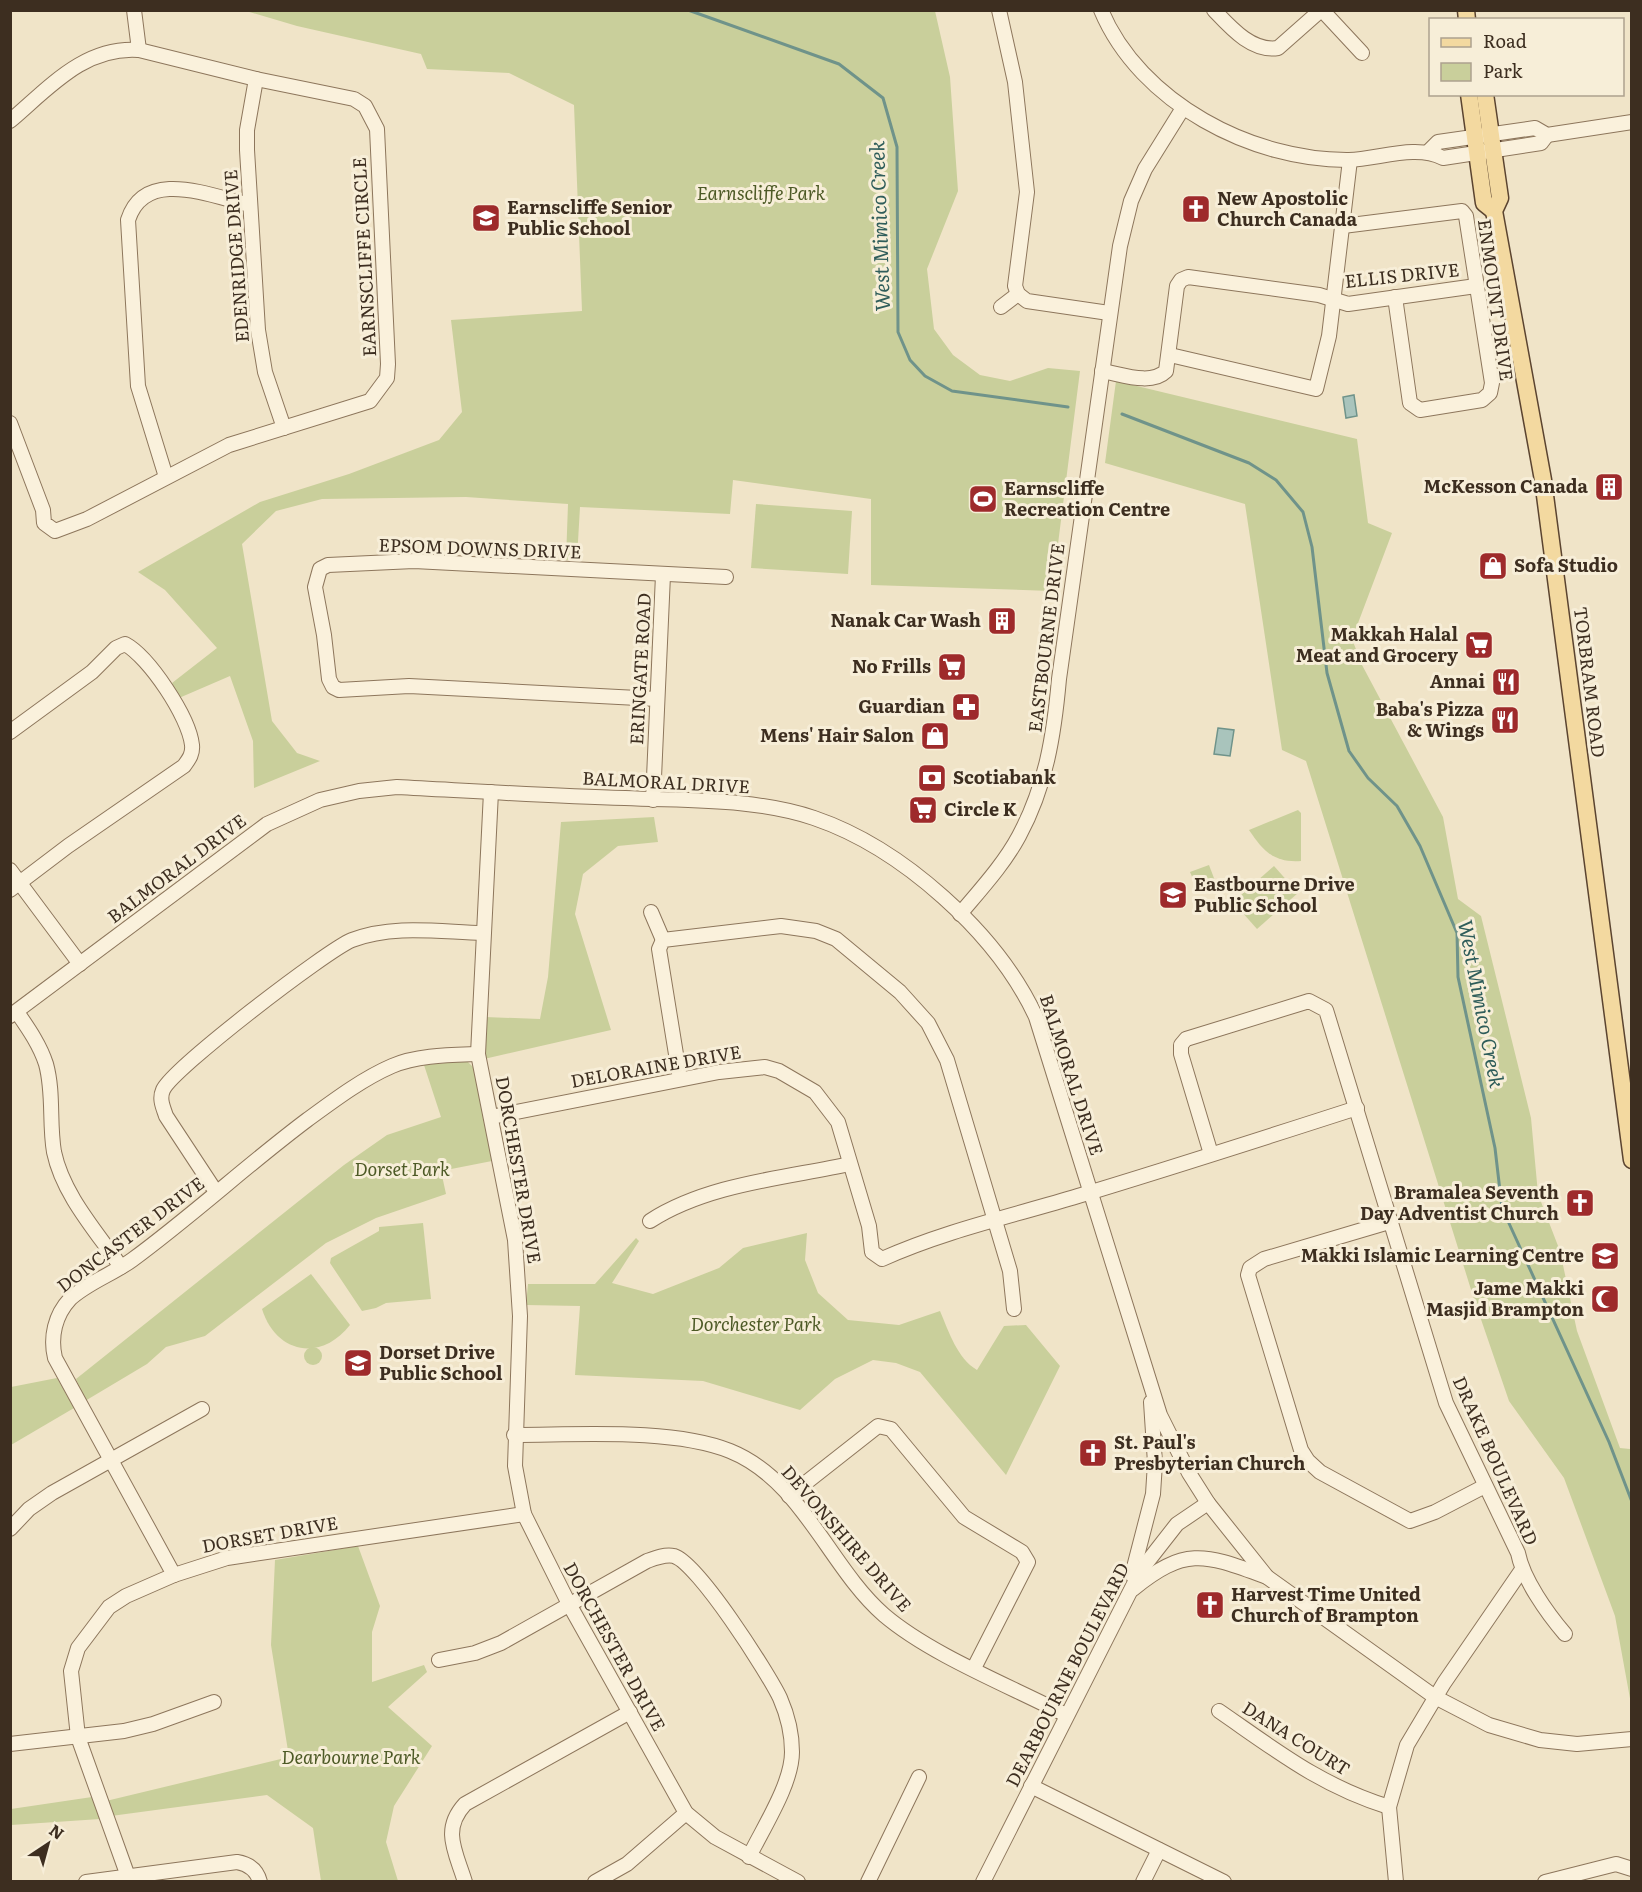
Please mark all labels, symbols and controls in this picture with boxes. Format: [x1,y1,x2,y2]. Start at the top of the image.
legend [1429,18,1624,96]
text: Road [1483,27,1527,54]
text: Park [1483,57,1524,84]
water label: West Mimico Creek [860,140,896,312]
street label: EARNSCLIFFE CIRCLE [345,156,382,358]
street label: EDENRIDGE DRIVE [216,169,255,344]
park label: Earnscliffe Park [697,179,825,206]
place label: New Apostolic Church Canada [1217,184,1358,232]
place label: Earnscliffe Senior Public School [507,193,672,241]
church icon: New Apostolic Church Canada [1180,193,1212,225]
school or university icon: Earnscliffe Senior Public School [470,202,502,234]
street label: ENMOUNT DRIVE [1472,217,1521,382]
street label: ELLIS DRIVE [1343,255,1460,294]
building icon: McKesson Canada [1593,471,1625,503]
place label: McKesson Canada [1424,472,1589,499]
place label: Earnscliffe Recreation Centre [1004,474,1170,522]
sports icon: Earnscliffe Recreation Centre [967,483,999,515]
street label: EPSOM DOWNS DRIVE [378,530,582,565]
street label: EASTBOURNE DRIVE [1020,542,1071,734]
shop icon: Sofa Studio [1477,550,1509,582]
place label: Sofa Studio [1514,551,1618,578]
street label: ERINGATE ROAD [622,592,657,746]
building icon: Nanak Car Wash [986,605,1018,637]
street label: TORBRAM ROAD [1568,605,1613,759]
place label: Nanak Car Wash [831,606,981,633]
place label: Makkah Halal Meat and Grocery [1296,620,1458,668]
supermarket icon: Makkah Halal Meat and Grocery [1463,629,1495,661]
supermarket icon: No Frills [936,651,968,683]
place label: No Frills [852,652,931,679]
restaurant icon: Annai [1490,666,1522,698]
place label: Annai [1430,667,1485,694]
pharmacy icon: Guardian [950,691,982,723]
place label: Guardian [858,692,945,719]
place label: Baba's Pizza & Wings [1376,695,1485,743]
restaurant icon: Baba's Pizza & Wings [1489,704,1521,736]
shop icon: Mens' Hair Salon [919,720,951,752]
place label: Mens' Hair Salon [760,721,914,748]
bank icon: Scotiabank [916,762,948,794]
place label: Scotiabank [953,763,1057,790]
street label: BALMORAL DRIVE [582,764,751,799]
supermarket icon: Circle K [907,794,939,826]
place label: Circle K [944,795,1017,822]
street label: BALMORAL DRIVE [101,807,251,929]
place label: Eastbourne Drive Public School [1194,870,1355,918]
school or university icon: Eastbourne Drive Public School [1157,879,1189,911]
water label: West Mimico Creek [1452,917,1514,1090]
street label: BALMORAL DRIVE [1034,991,1111,1158]
street label: DELORAINE DRIVE [568,1037,743,1094]
street label: DORCHESTER DRIVE [490,1074,549,1266]
park label: Dorset Park [354,1155,450,1182]
street label: DONCASTER DRIVE [51,1169,210,1298]
place label: Bramalea Seventh Day Adventist Church [1360,1178,1559,1226]
church icon: Bramalea Seventh Day Adventist Church [1564,1187,1596,1219]
school or university icon: Makki Islamic Learning Centre [1589,1240,1621,1272]
place label: Makki Islamic Learning Centre [1301,1241,1584,1268]
place label: Jame Makki Masjid Brampton [1426,1274,1584,1322]
mosque icon: Jame Makki Masjid Brampton [1589,1283,1621,1315]
park label: Dorchester Park [690,1310,822,1337]
place label: Dorset Drive Public School [379,1338,503,1386]
school or university icon: Dorset Drive Public School [342,1347,374,1379]
street label: DRAKE BOULEVARD [1447,1371,1546,1549]
place label: St. Paul's Presbyterian Church [1114,1428,1305,1476]
church icon: St. Paul's Presbyterian Church [1077,1437,1109,1469]
street label: DEVONSHIRE DRIVE [776,1459,919,1617]
street label: DORSET DRIVE [200,1508,340,1559]
street label: DORCHESTER DRIVE [558,1557,673,1736]
street label: DEARBOURNE BOULEVARD [998,1557,1135,1791]
place label: Harvest Time United Church of Brampton [1231,1580,1421,1628]
church icon: Harvest Time United Church of Brampton [1194,1589,1226,1621]
street label: DANA COURT [1238,1694,1356,1782]
park label: Dearbourne Park [281,1743,421,1770]
north arrow [18,1814,78,1874]
text: N [45,1817,70,1845]

